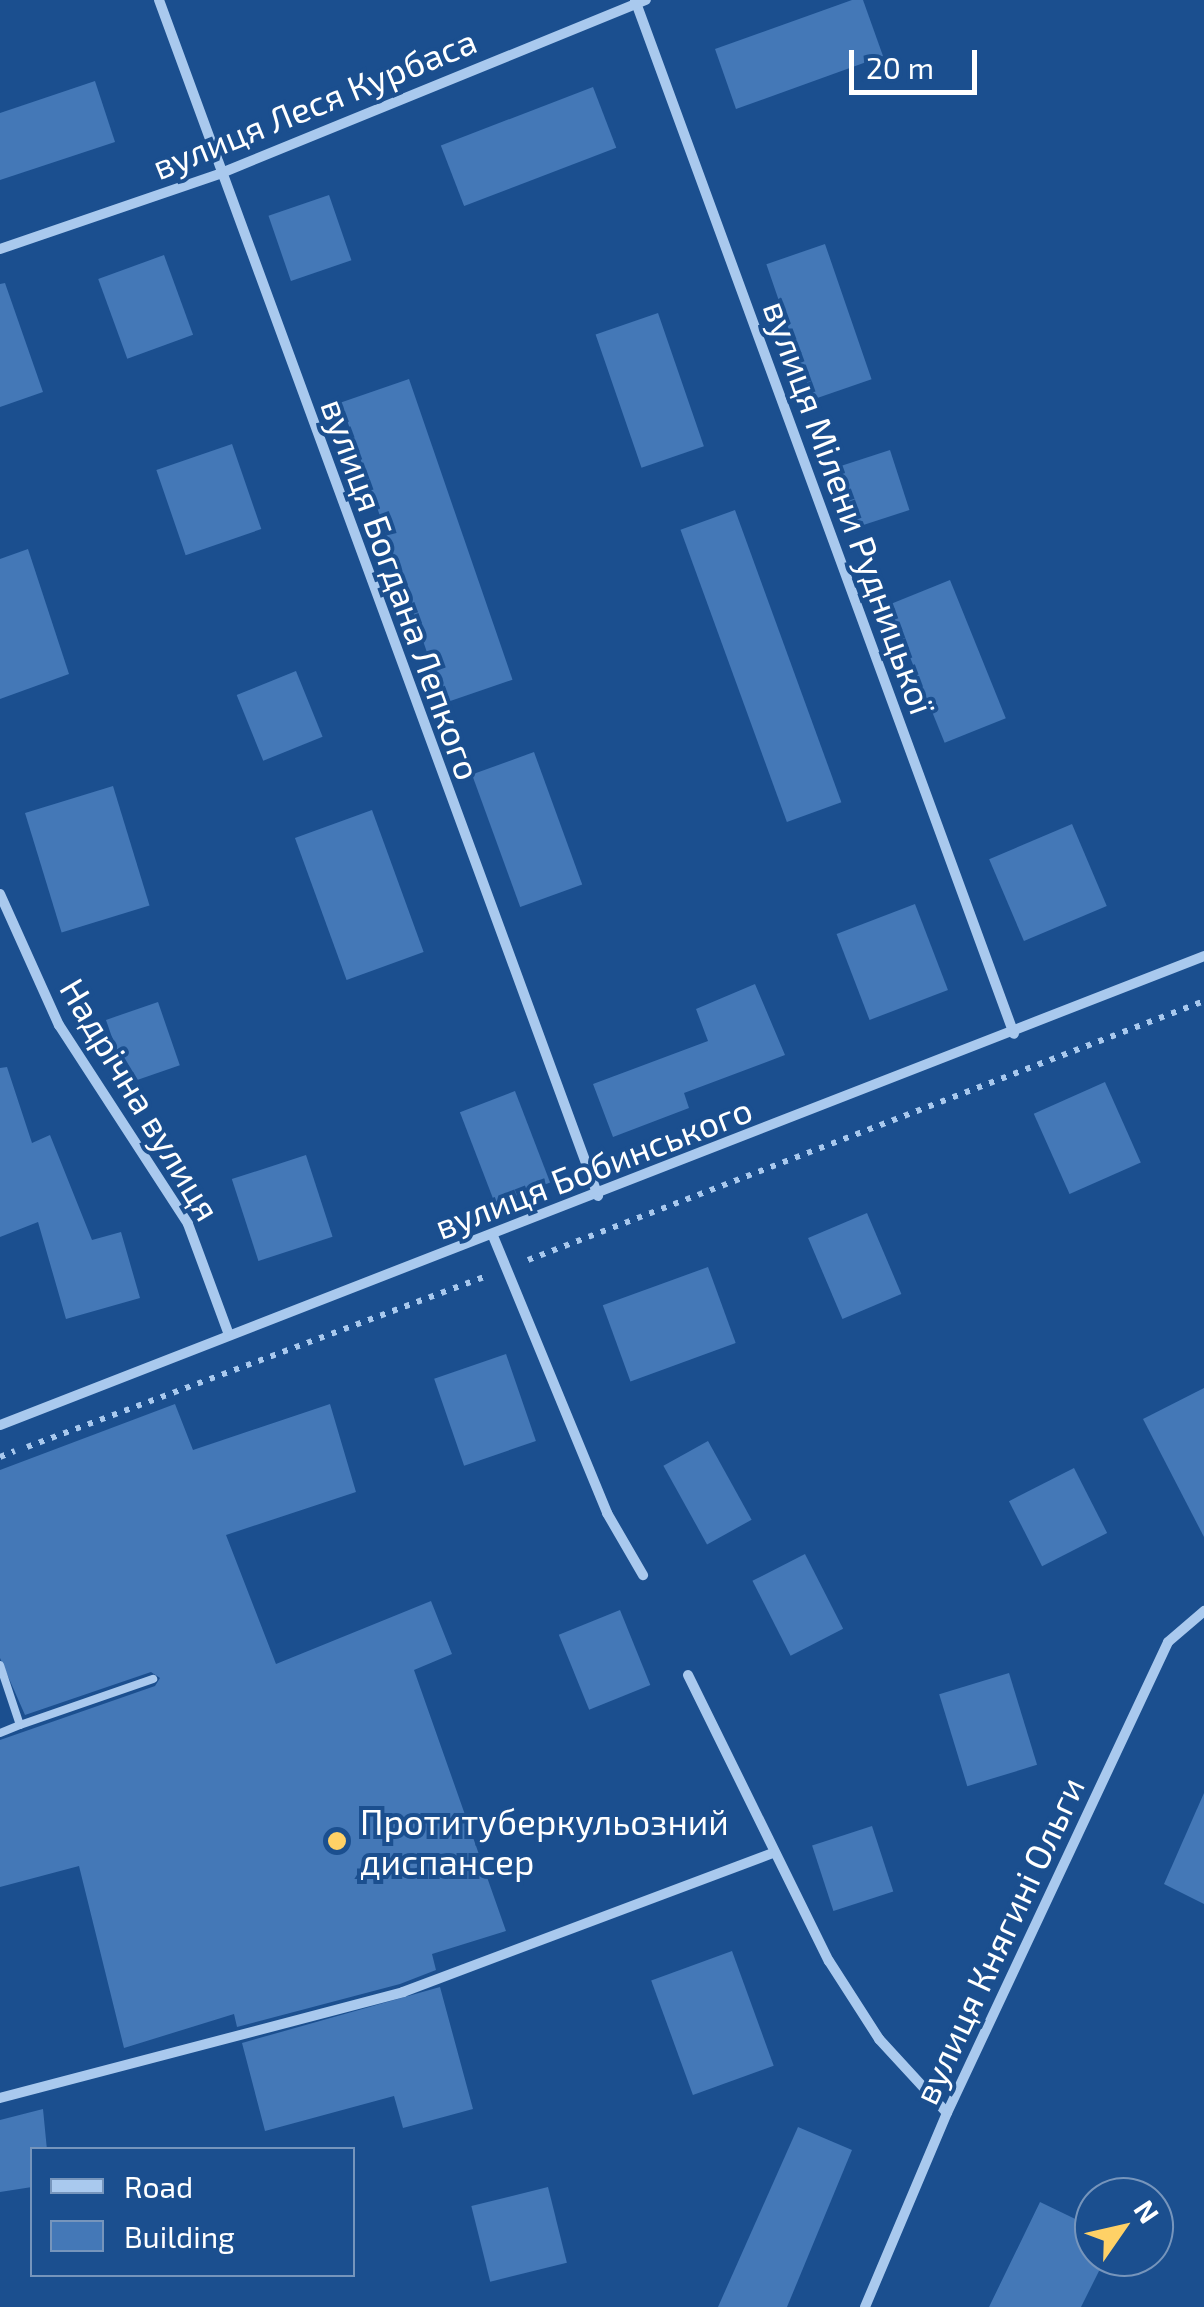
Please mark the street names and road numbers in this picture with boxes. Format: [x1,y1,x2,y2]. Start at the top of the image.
street label: вулиця Леся Курбаса [146,19,482,187]
street label: вулиця Мілени Рудницької [756,295,944,719]
street label: вулиця Богдана Лепкого [313,393,491,785]
street label: Надрічна вулиця [52,970,230,1228]
street label: вулиця Бобинського [429,1087,757,1247]
street label: вулиця Княгині Ольги [904,1770,1092,2110]

